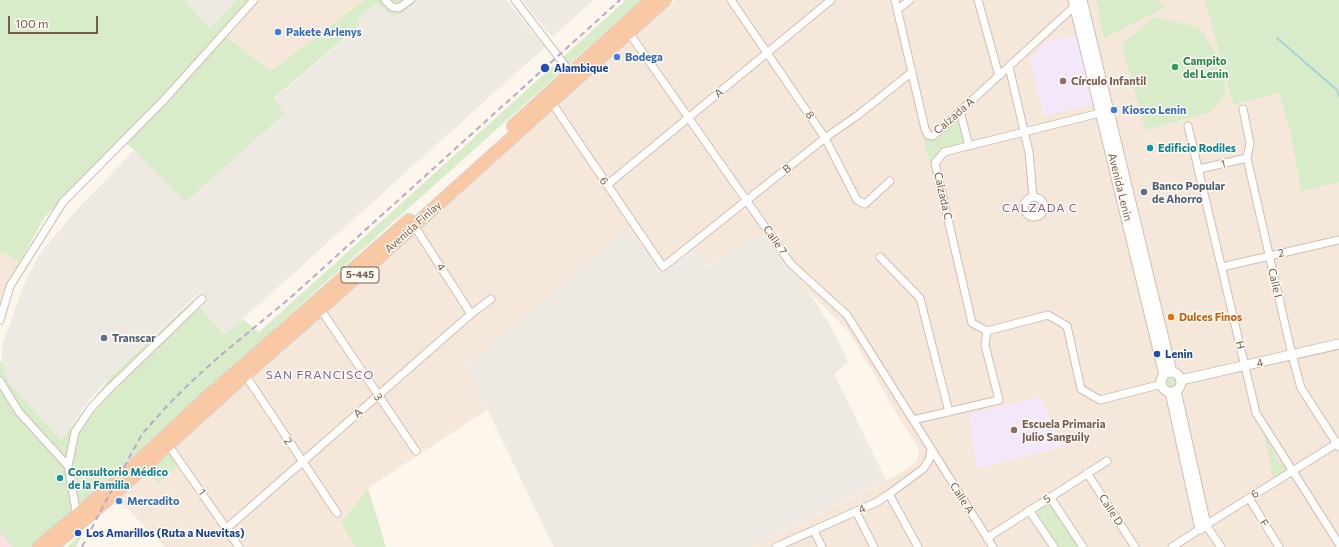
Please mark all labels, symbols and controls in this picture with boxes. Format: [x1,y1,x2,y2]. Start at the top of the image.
scale bar [10,8,100,34]
text: 100 m [15,16,49,30]
place label: Pakete Arlenys [286,25,362,39]
marker: Pakete Arlenys [273,27,283,37]
place label: Bodega [625,50,663,64]
marker: Bodega [612,52,622,62]
place label: Campito del Lenin [1183,54,1228,80]
place label: Alambique [554,61,608,75]
marker: Alambique [539,62,551,74]
marker: Campito del Lenin [1170,62,1180,72]
place label: Círculo Infantil [1071,74,1146,88]
marker: Círculo Infantil [1058,76,1068,86]
street label: A [712,85,726,101]
street label: Calzada A [931,95,977,137]
place label: Kiosco Lenin [1122,103,1186,117]
marker: Kiosco Lenin [1109,105,1119,115]
street label: 8 [803,109,817,121]
place label: Edificio Rodiles [1158,141,1236,155]
marker: Edificio Rodiles [1145,143,1155,153]
street label: Avenida Lenin [1105,152,1135,222]
street label: 1 [1219,157,1227,171]
street label: B [780,162,794,176]
street label: Calzada C [931,171,955,221]
street label: 6 [597,175,611,187]
place label: Banco Popular de Ahorro [1152,179,1225,205]
marker: Banco Popular de Ahorro [1139,187,1149,197]
street label: Avenida Finlay [382,198,444,256]
district label: CALZADA C [1002,201,1078,215]
street label: Calle 7 [760,223,790,257]
street label: 2 [1277,246,1285,260]
street label: 4 [434,261,448,273]
road number: 5-445 [341,267,379,283]
street label: Calle I [1265,267,1285,299]
place label: Dulces Finos [1179,310,1242,324]
marker: Dulces Finos [1166,312,1176,322]
place label: Transcar [112,331,156,345]
marker: Transcar [99,333,109,343]
street label: H [1233,339,1247,351]
place label: Lenin [1165,347,1193,361]
marker: Lenin [1152,349,1162,359]
street label: 4 [1255,356,1265,370]
district label: SAN FRANCISCO [266,368,374,382]
street label: 3 [371,391,385,403]
street label: A [351,406,365,420]
place label: Escuela Primaria Julio Sanguily [1022,417,1105,443]
marker: Escuela Primaria Julio Sanguily [1009,425,1019,435]
street label: 2 [281,435,295,447]
place label: Consultorio Médico de la Familia [68,465,168,491]
marker: Consultorio Médico de la Familia [55,473,65,483]
street label: Calle A [947,480,977,516]
street label: 1 [195,486,209,498]
street label: 6 [1249,487,1261,501]
street label: 5 [1041,492,1053,506]
street label: Calle D [1096,492,1126,528]
place label: Mercadito [127,494,180,508]
marker: Mercadito [114,496,124,506]
street label: 4 [856,502,868,516]
street label: F [1257,517,1271,529]
place label: Los Amarillos (Ruta a Nuevitas) [86,526,244,540]
marker: Los Amarillos (Ruta a Nuevitas) [73,528,83,538]

